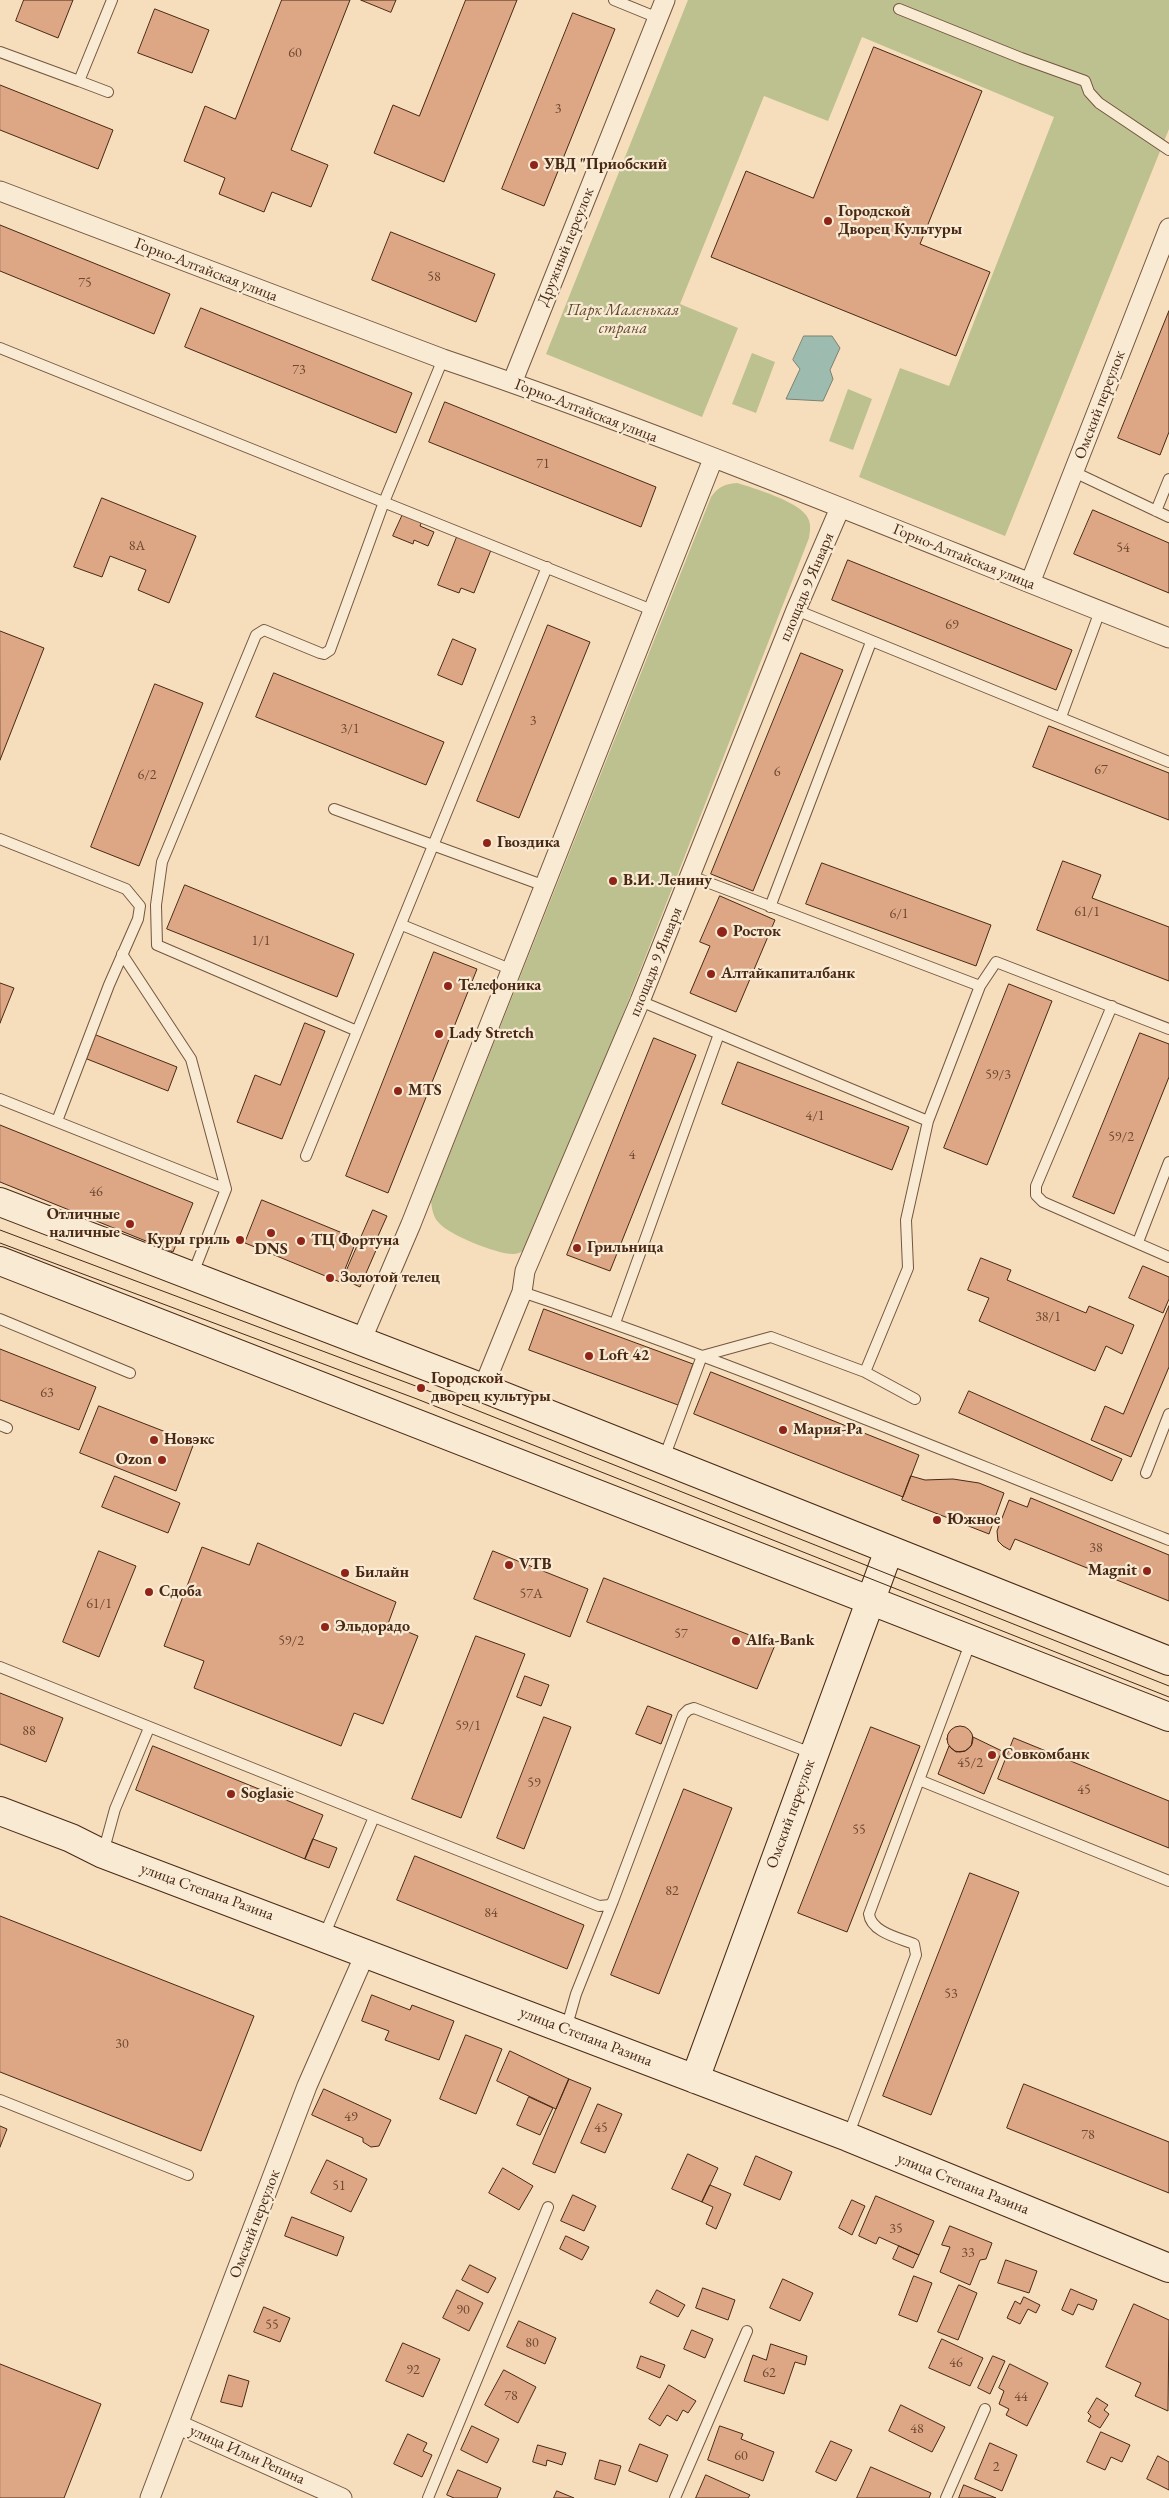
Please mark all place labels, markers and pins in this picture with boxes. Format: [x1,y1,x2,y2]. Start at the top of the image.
place label: УВД "Приобский [544,155,667,175]
marker: УВД "Приобский [528,159,540,171]
place label: Городской Дворец Культуры [838,202,962,240]
marker: Городской Дворец Культуры [822,215,834,227]
place label: Гвоздика [497,833,560,853]
marker: Гвоздика [481,837,493,849]
place label: В.И. Ленину [623,871,712,891]
marker: В.И. Ленину [607,875,619,887]
place label: Росток [733,922,781,942]
marker: Росток [715,925,729,939]
place label: Алтайкапиталбанк [721,964,855,984]
marker: Алтайкапиталбанк [705,968,717,980]
place label: Телефоника [458,976,541,996]
marker: Телефоника [442,980,454,992]
place label: Lady Stretch [449,1024,534,1044]
marker: Lady Stretch [433,1028,445,1040]
place label: MTS [408,1081,442,1101]
marker: MTS [392,1085,404,1097]
place label: Отличные наличные [47,1205,120,1243]
marker: Отличные наличные [124,1218,136,1230]
marker: DNS [265,1227,277,1239]
place label: Куры гриль [147,1230,230,1250]
place label: ТЦ Фортуна [311,1231,399,1251]
marker: Куры гриль [234,1234,246,1246]
marker: ТЦ Фортуна [295,1235,307,1247]
place label: Грильница [587,1238,663,1258]
place label: DNS [254,1240,288,1260]
marker: Грильница [571,1242,583,1254]
place label: Золотой телец [340,1268,440,1288]
marker: Золотой телец [324,1272,336,1284]
place label: Loft 42 [599,1346,649,1366]
marker: Loft 42 [583,1350,595,1362]
place label: Городской дворец культуры [431,1369,551,1407]
marker: Городской дворец культуры [415,1382,427,1394]
place label: Мария-Ра [793,1420,862,1440]
marker: Мария-Ра [777,1424,789,1436]
place label: Новэкс [164,1430,215,1450]
marker: Новэкс [148,1434,160,1446]
place label: Ozon [116,1450,152,1470]
marker: Ozon [156,1454,168,1466]
place label: Южное [947,1510,1000,1530]
marker: Южное [931,1514,943,1526]
place label: VTB [519,1555,551,1575]
marker: VTB [503,1559,515,1571]
place label: Magnit [1088,1561,1137,1581]
place label: Билайн [355,1563,409,1583]
marker: Magnit [1141,1565,1153,1577]
marker: Билайн [339,1567,351,1579]
place label: Сдоба [159,1582,202,1602]
marker: Сдоба [143,1586,155,1598]
place label: Эльдорадо [335,1617,410,1637]
marker: Эльдорадо [319,1621,331,1633]
place label: Alfa-Bank [746,1631,814,1651]
marker: Alfa-Bank [730,1635,742,1647]
place label: Совкомбанк [1002,1745,1090,1765]
marker: Совкомбанк [986,1749,998,1761]
place label: Soglasie [241,1784,294,1804]
marker: Soglasie [225,1788,237,1800]

